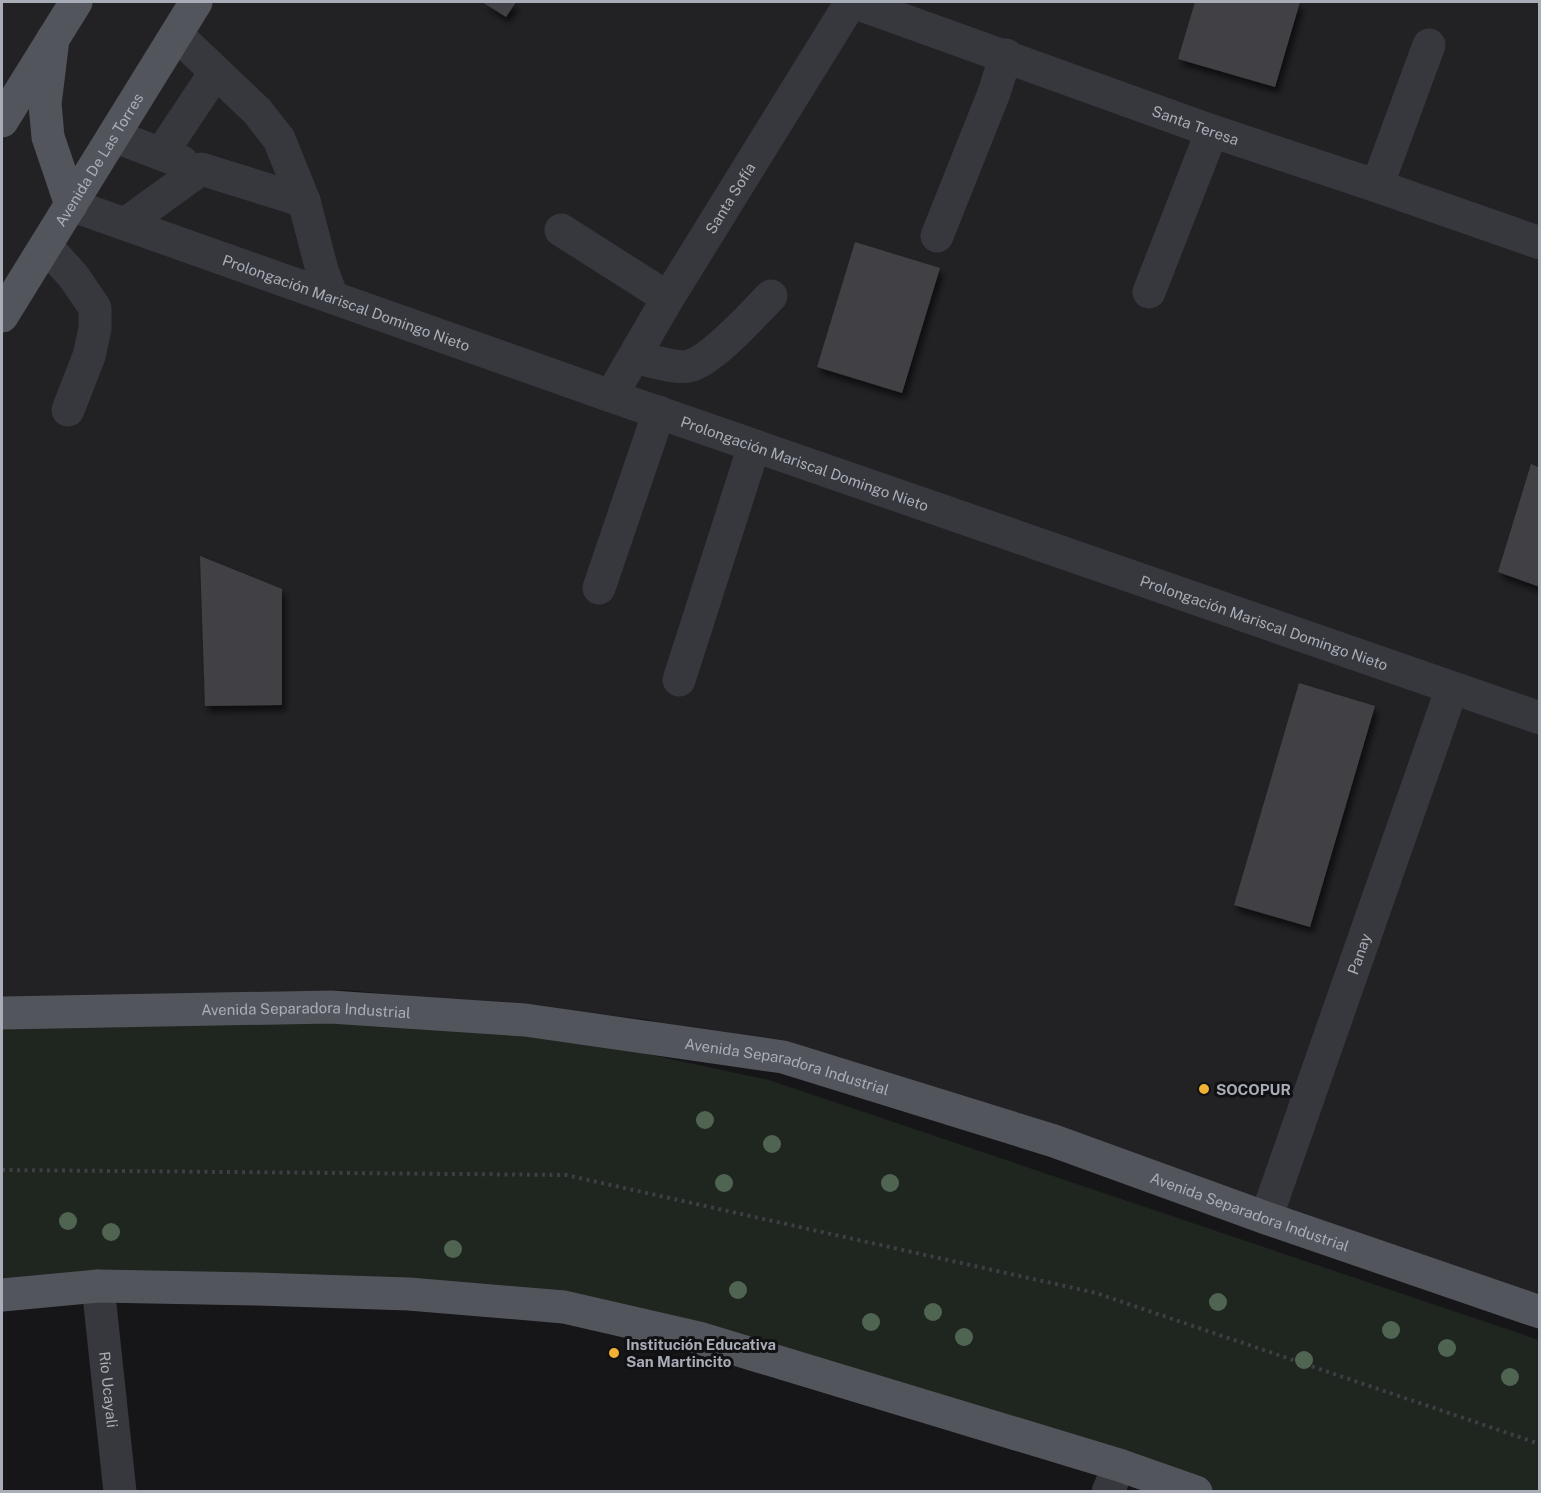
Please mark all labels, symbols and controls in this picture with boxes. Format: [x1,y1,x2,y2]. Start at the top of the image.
street label: Avenida De Las Torres [51,90,146,229]
street label: Santa Teresa [1150,102,1241,148]
street label: Santa Sofía [701,159,758,237]
street label: Prolongación Mariscal Domingo Nieto [220,251,472,354]
street label: Prolongación Mariscal Domingo Nieto [679,412,931,514]
street label: Prolongación Mariscal Domingo Nieto [1138,572,1390,673]
street label: Panay [1344,931,1374,977]
street label: Avenida Separadora Industrial [201,998,411,1021]
street label: Avenida Separadora Industrial [684,1035,891,1098]
place label: SOCOPUR [1216,1081,1291,1098]
marker: SOCOPUR [1197,1082,1211,1096]
street label: Avenida Separadora Industrial [1148,1168,1352,1254]
place label: Institución Educativa San Martincito [626,1336,776,1370]
marker: Institución Educativa San Martincito [607,1346,621,1360]
street label: Río Ucayali [97,1350,122,1428]

